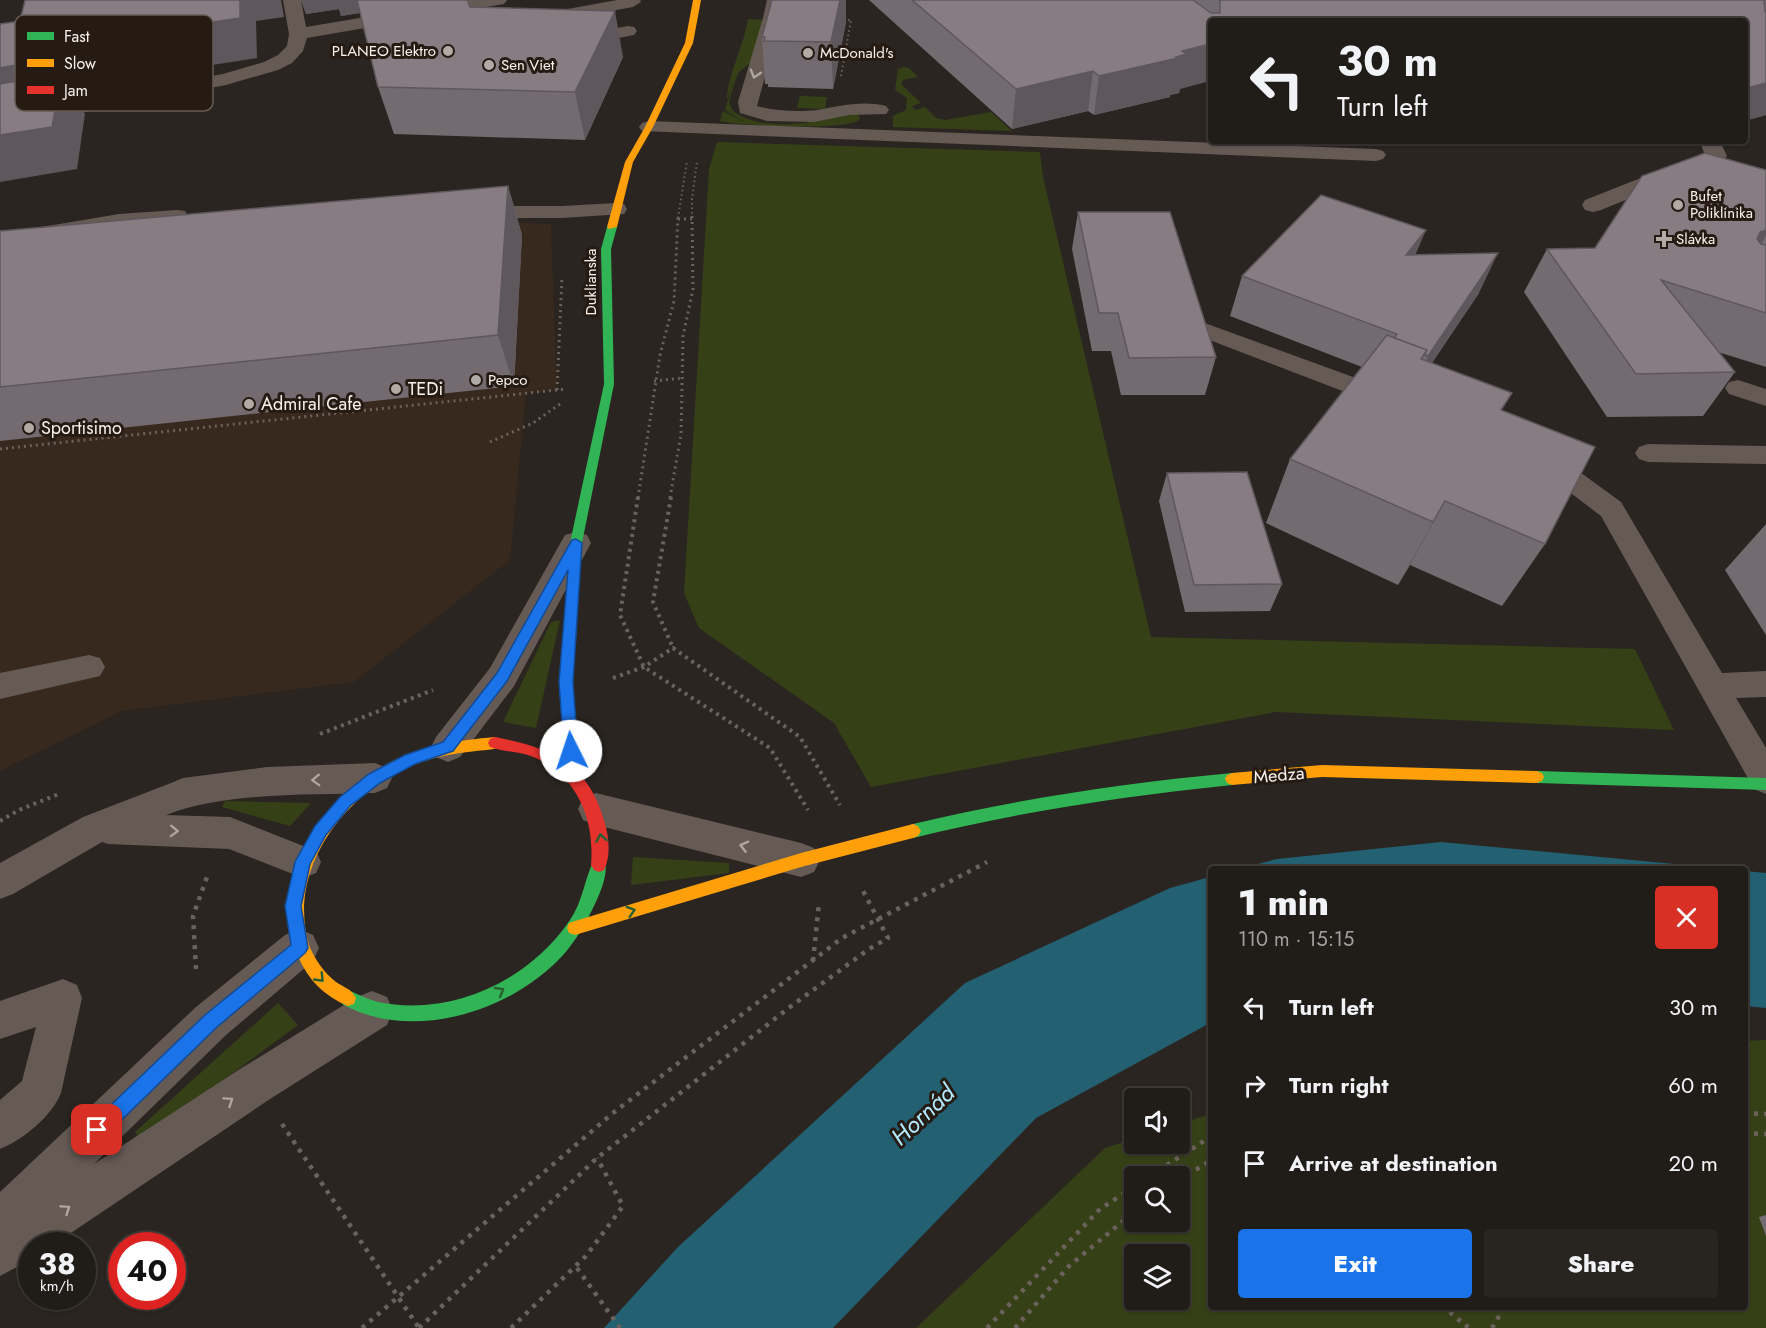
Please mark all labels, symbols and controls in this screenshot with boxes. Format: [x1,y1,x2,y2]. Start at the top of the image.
legend [15,15,213,111]
text: Fast [64,25,90,48]
text: 30 m [1337,31,1438,92]
place label: PLANEO Elektro [332,40,436,62]
place label: McDonald's [820,42,894,64]
icon: left [1238,42,1316,120]
marker: PLANEO Elektro [441,44,455,58]
marker: McDonald's [801,46,815,60]
text: Slow [64,52,96,75]
place label: Sen Viet [501,54,555,76]
marker: Sen Viet [482,58,496,72]
one-way arrow [750,68,762,79]
text: Jam [62,79,88,102]
text: Turn left [1337,87,1427,126]
place label: Bufet Poliklinika [1690,185,1753,224]
marker: Bufet Poliklinika [1671,198,1685,212]
place label: Slávka [1676,228,1715,250]
marker: Slávka [1657,232,1671,246]
street label: Duklianska [580,249,602,315]
place label: Pepco [488,369,527,391]
marker: Pepco [469,373,483,387]
place label: TEDi [408,376,443,402]
marker: TEDi [389,382,403,396]
place label: Admiral Cafe [261,391,362,417]
marker: Admiral Cafe [242,397,256,411]
place label: Sportisimo [41,415,122,441]
marker: Sportisimo [22,421,36,435]
position arrow [539,719,603,783]
street label: Medza [1252,760,1306,790]
one-way arrow [312,774,321,787]
one-way arrow [170,825,179,837]
one-way arrow [595,833,607,842]
one-way arrow [740,841,750,854]
text: 1 min [1238,876,1329,928]
button: close [1655,886,1718,949]
one-way arrow [625,906,636,918]
text: 110 m · 15:15 [1238,925,1354,954]
one-way arrow [313,972,324,982]
one-way arrow [494,987,504,998]
icon: left [1238,991,1271,1024]
text: Turn left [1289,991,1374,1023]
text: 30 m [1669,991,1718,1023]
icon: right [1238,1069,1271,1102]
text: Turn right [1289,1069,1389,1101]
text: 60 m [1668,1069,1718,1101]
water label: Hornád [883,1075,964,1153]
map controls [1124,1088,1190,1310]
button: sound [1124,1088,1190,1154]
one-way arrow [222,1097,233,1108]
pin [71,1104,122,1155]
icon: arrive [80,1113,113,1146]
icon: arrive [1238,1147,1271,1180]
text: Arrive at destination [1289,1147,1498,1179]
text: 20 m [1669,1147,1718,1179]
button: search [1124,1166,1190,1232]
one-way arrow [59,1205,70,1216]
button: Exit [1238,1229,1472,1298]
button: Share [1484,1229,1718,1298]
speed limit sign: 40 [108,1232,186,1310]
text: 38 [38,1242,76,1285]
button: layers [1124,1244,1190,1310]
text: km/h [40,1275,74,1297]

